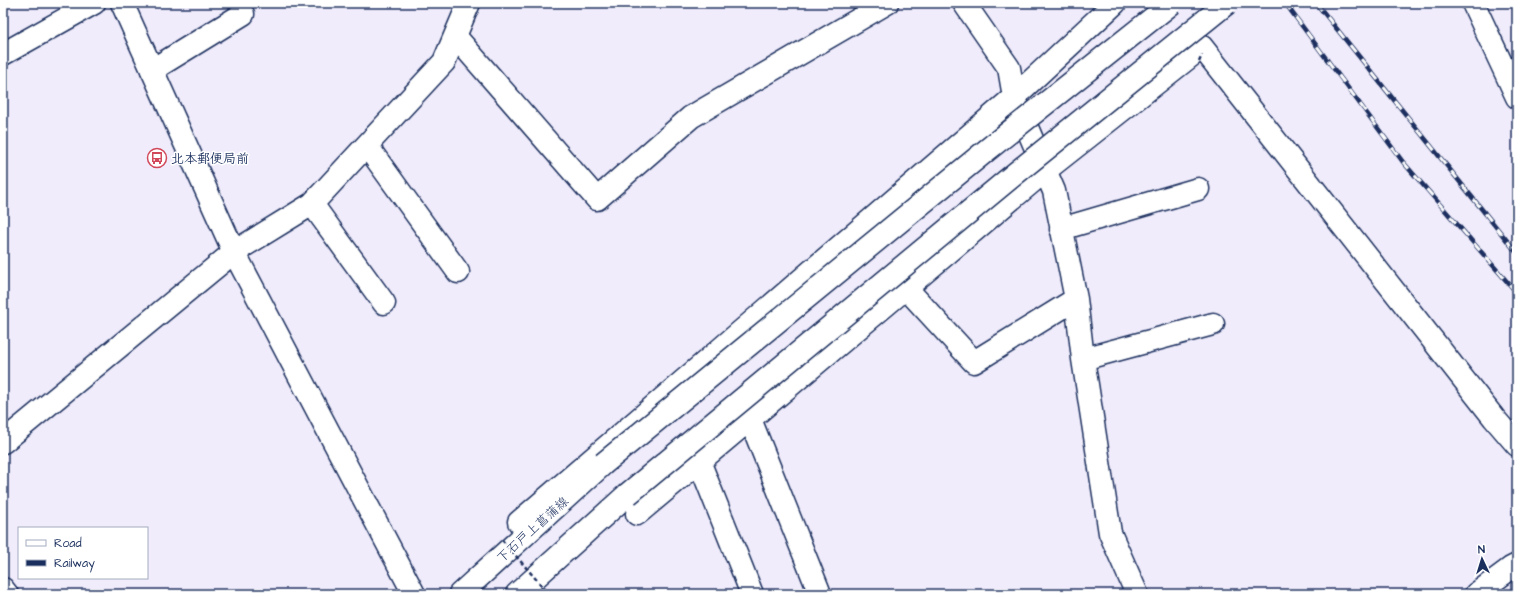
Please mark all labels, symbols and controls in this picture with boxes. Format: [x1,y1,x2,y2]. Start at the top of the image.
bus stop icon: 北本郵便局前 [146,147,168,169]
place label: 北本郵便局前 [171,150,249,168]
street label: 下石戸上菖蒲線 [493,492,573,567]
legend [18,527,148,579]
text: Road [54,535,82,552]
north arrow [1462,539,1502,579]
text: N [1477,542,1485,557]
text: Railway [54,555,95,573]

